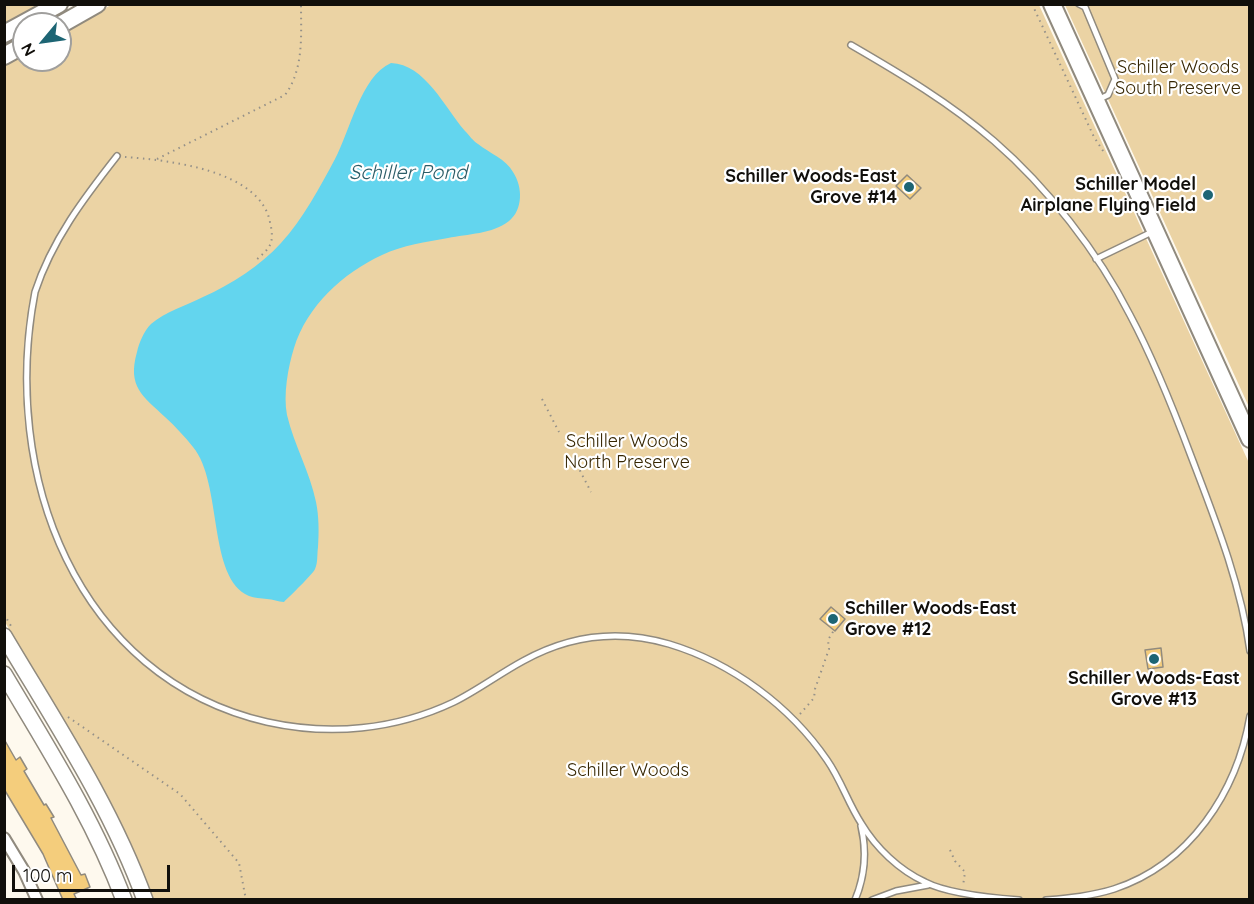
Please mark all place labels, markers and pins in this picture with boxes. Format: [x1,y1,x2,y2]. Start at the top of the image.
place label: Schiller Woods-East Grove #14 [725,166,897,208]
place label: Schiller Model Airplane Flying Field [1021,174,1196,216]
marker: Schiller Woods-East Grove #14 [902,180,916,194]
marker: Schiller Model Airplane Flying Field [1201,188,1215,202]
place label: Schiller Woods-East Grove #12 [845,598,1017,640]
marker: Schiller Woods-East Grove #12 [826,612,840,626]
marker: Schiller Woods-East Grove #13 [1147,652,1161,666]
place label: Schiller Woods-East Grove #13 [1068,668,1240,710]

